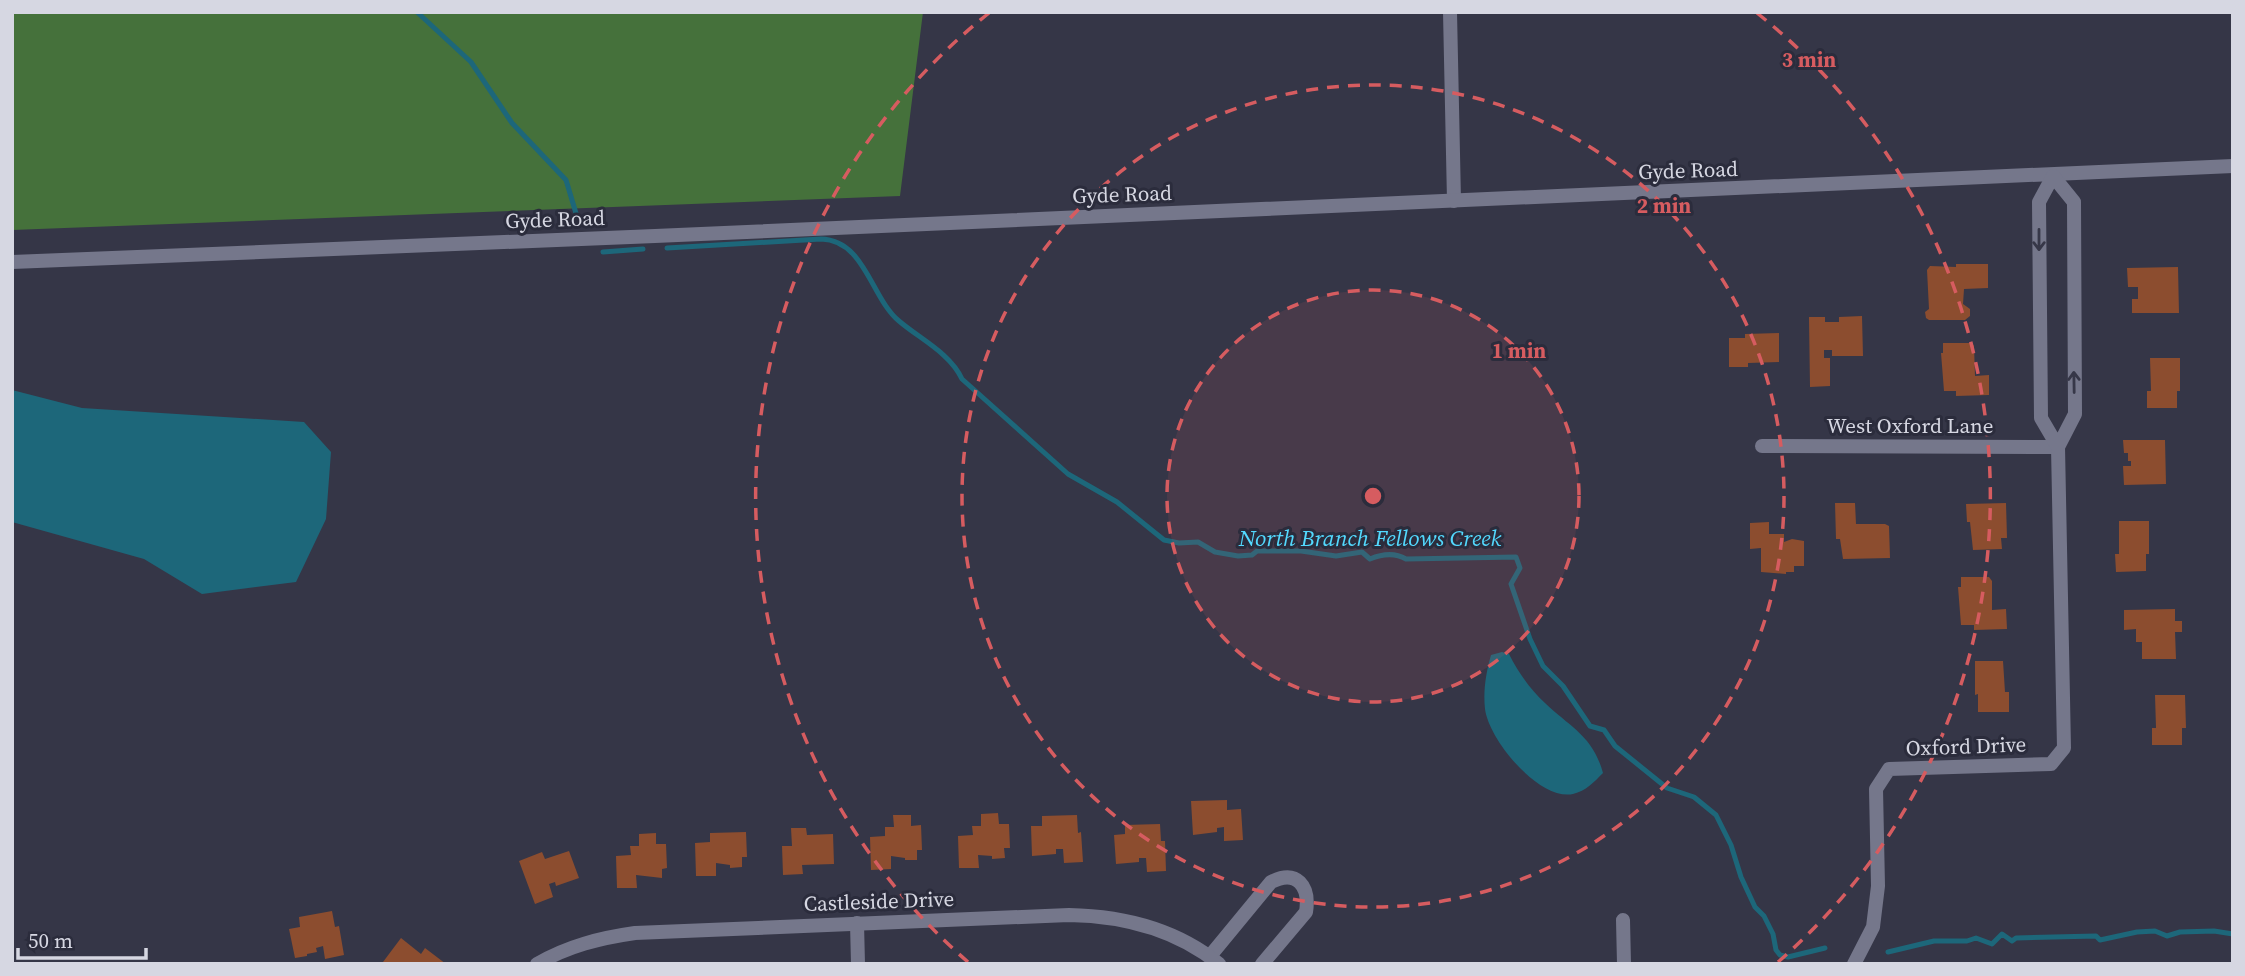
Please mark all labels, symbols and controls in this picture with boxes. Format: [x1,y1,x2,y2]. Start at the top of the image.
text: 3 min [1782,45,1836,74]
street label: Gyde Road [1638,154,1738,186]
street label: Gyde Road [1072,178,1172,210]
text: 2 min [1637,191,1691,220]
street label: Gyde Road [505,203,605,235]
one-way arrow [2032,229,2046,252]
text: 1 min [1492,336,1546,365]
one-way arrow [2067,371,2081,394]
street label: West Oxford Lane [1827,411,1993,440]
centre of rings [1361,484,1385,508]
water label: North Branch Fellows Creek [1238,522,1501,554]
street label: Oxford Drive [1905,729,2027,763]
street label: Castleside Drive [803,884,955,918]
scale bar [18,916,145,960]
text: 50 m [28,926,73,955]

